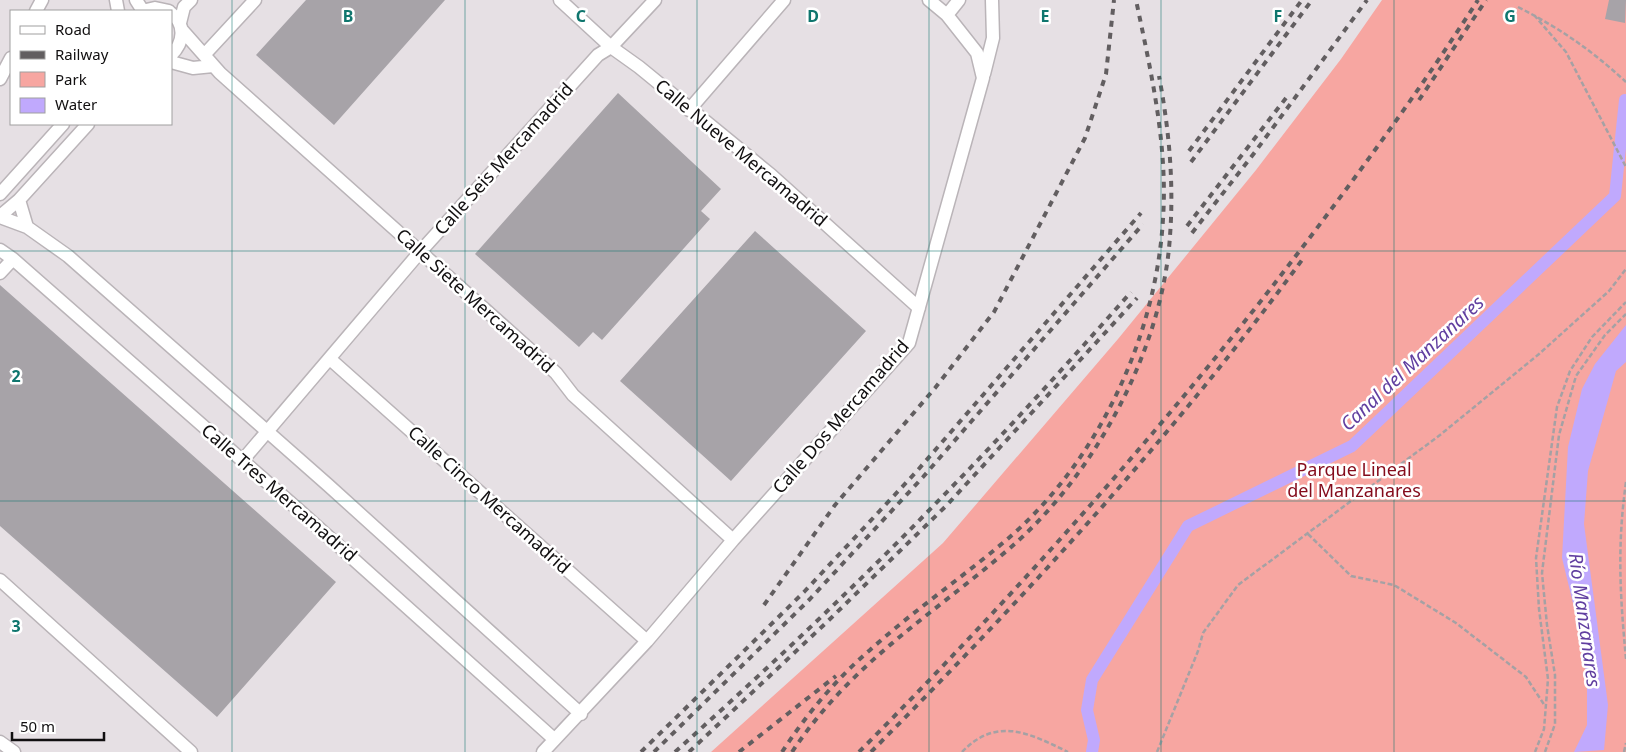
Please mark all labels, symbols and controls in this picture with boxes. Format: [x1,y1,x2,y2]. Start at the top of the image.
text: B [343,5,353,27]
text: C [576,5,586,27]
text: D [807,5,819,27]
text: E [1041,5,1050,27]
text: F [1274,5,1282,27]
text: G [1504,5,1516,27]
legend [10,10,172,125]
text: Road [55,19,91,39]
text: Railway [55,44,109,64]
text: Park [55,69,87,89]
street label: Calle Nueve Mercamadrid [651,73,833,231]
street label: Calle Seis Mercamadrid [428,77,578,240]
text: Water [55,94,97,114]
street label: Calle Siete Mercamadrid [391,223,560,378]
water label: Canal del Manzanares [1335,290,1489,436]
street label: Calle Dos Mercamadrid [767,334,914,498]
text: 2 [11,365,21,387]
street label: Calle Tres Mercamadrid [197,418,362,566]
street label: Calle Cinco Mercamadrid [403,420,576,579]
park label: Parque Lineal del Manzanares [1287,457,1421,502]
water label: Río Manzanares [1563,551,1607,689]
text: 3 [11,615,21,637]
scale bar [12,710,105,742]
text: 50 m [20,716,55,736]

